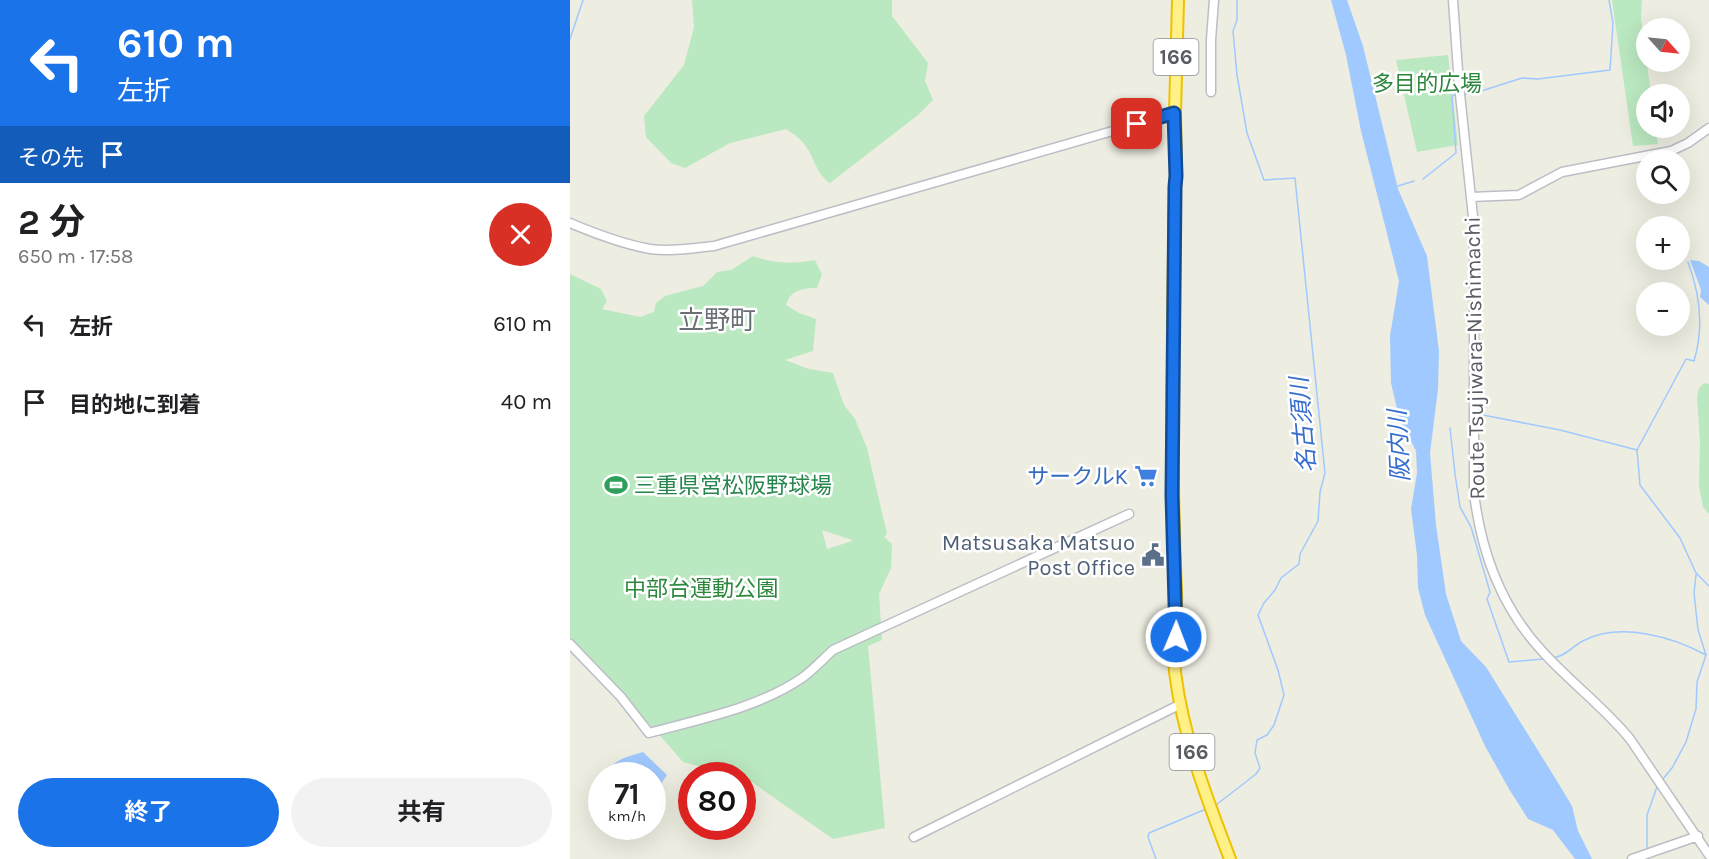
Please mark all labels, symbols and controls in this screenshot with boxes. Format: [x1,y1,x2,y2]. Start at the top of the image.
text: 610 m [117,18,235,68]
north arrow [1636,18,1690,72]
map controls [1636,18,1690,336]
icon: left [18,24,96,102]
road number: 166 [1154,39,1198,75]
park label: 多目的広場 [1372,71,1482,97]
text: 左折 [117,75,171,107]
button: sound [1636,84,1690,138]
pin [1111,98,1162,149]
icon: arrive [1120,107,1153,140]
icon: arrive [96,138,129,171]
text: その先 [18,145,84,171]
button: search [1636,150,1690,204]
text: 2 分 [18,201,85,243]
button: close [489,203,552,266]
street label: Route Tsujiwara-Nishimachi [1460,216,1490,500]
button: + [1636,216,1690,270]
text: 650 m · 17:58 [18,245,133,268]
button: − [1636,282,1690,336]
district label: 立野町 [678,305,756,336]
icon: left [18,308,51,341]
text: 610 m [493,311,552,337]
text: 左折 [69,314,113,340]
water label: 名古須川 [1285,373,1321,474]
icon: arrive [18,386,51,419]
text: 40 m [501,389,552,415]
text: 目的地に到着 [69,392,201,418]
water label: 阪内川 [1383,406,1415,483]
supermarket icon: サークルK [1133,463,1159,489]
place label: サークルK [1027,464,1128,490]
sports icon: 三重県営松阪野球場 [603,472,629,498]
place label: 三重県営松阪野球場 [634,473,832,499]
place label: Matsusaka Matsuo Post Office [942,530,1135,581]
public building icon: Matsusaka Matsuo Post Office [1140,542,1166,568]
park label: 中部台運動公園 [624,576,778,602]
position arrow [1144,605,1208,669]
road number: 166 [1170,734,1214,770]
speed limit sign: 80 [678,762,756,840]
text: 71 [614,776,640,812]
button: 終了 [18,778,279,847]
button: 共有 [291,778,552,847]
text: km/h [608,807,646,825]

